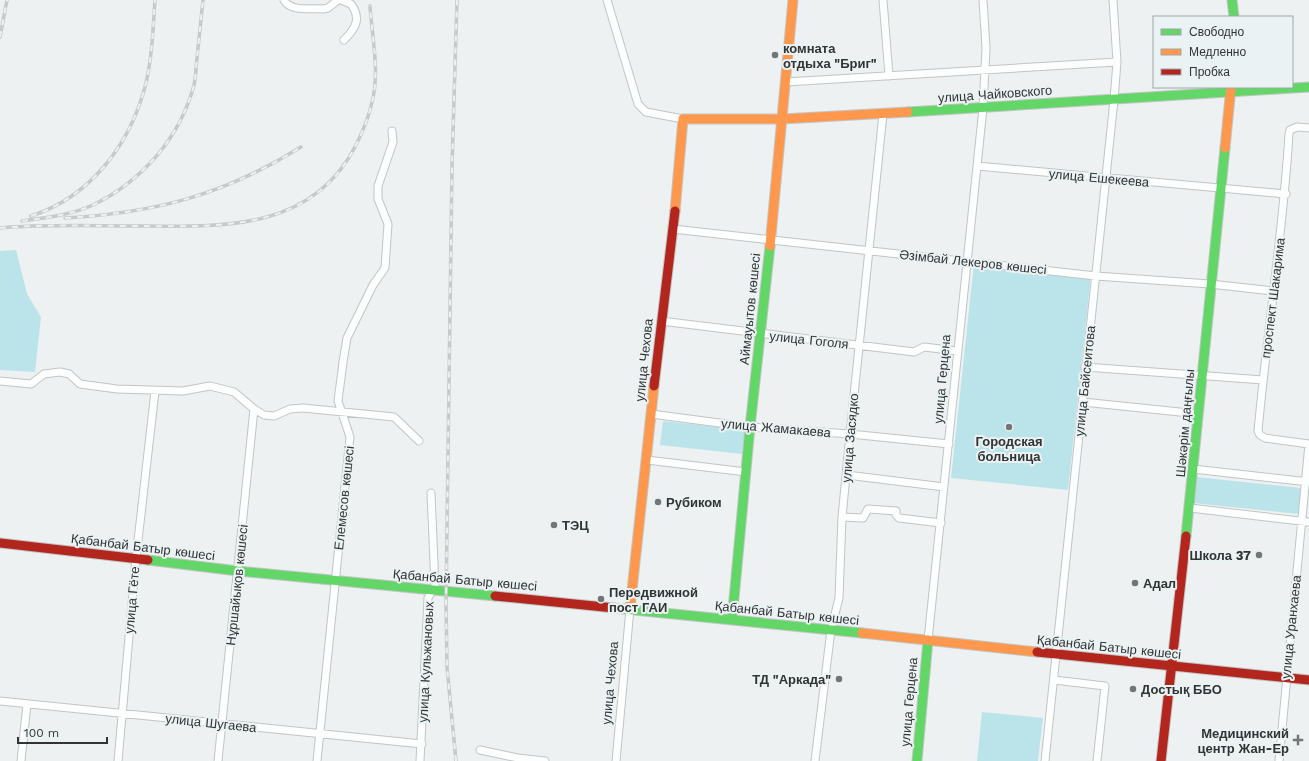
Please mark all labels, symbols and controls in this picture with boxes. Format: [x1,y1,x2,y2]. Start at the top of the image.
legend [1153,16,1293,88]
text: Свободно [1189,25,1244,39]
place label: комната отдыха "Бриг" [783,41,877,71]
text: Медленно [1189,45,1246,59]
marker: комната отдыха "Бриг" [770,50,780,60]
text: Пробка [1189,65,1230,79]
street label: улица Чайковского [937,83,1053,105]
street label: улица Ешекеева [1048,166,1151,190]
street label: проспект Шакарима [1258,236,1288,359]
street label: Әзімбай Лекеров көшесі [899,247,1048,277]
street label: Аймауытов көшесі [737,252,763,366]
street label: улица Чехова [632,317,656,402]
street label: улица Байсеитова [1072,324,1098,437]
street label: улица Гоголя [769,328,849,352]
street label: улица Герцена [931,333,953,424]
street label: Шәкәрім даңғылы [1173,368,1197,478]
street label: улица Засядко [839,393,861,483]
street label: улица Жамакаева [720,416,832,440]
marker: Городская больница [1004,422,1014,432]
place label: Городская больница [975,434,1043,464]
street label: Елемесов көшесі [331,445,357,551]
place label: Рубиком [666,495,722,510]
marker: Рубиком [653,497,663,507]
place label: ТЭЦ [562,518,589,533]
marker: ТЭЦ [549,520,559,530]
street label: Нұршайықов көшесі [223,524,251,646]
street label: Қабанбай Батыр көшесі [70,531,216,563]
place label: Школа 37 [1190,548,1251,563]
marker: Школа 37 [1254,550,1264,560]
street label: улица Гёте [122,566,142,634]
street label: Қабанбай Батыр көшесі [392,566,538,594]
street label: улица Уранхаева [1278,574,1304,680]
place label: Адал [1143,576,1176,591]
marker: Адал [1130,578,1140,588]
place label: Передвижной пост ГАИ [609,585,698,615]
marker: Передвижной пост ГАИ [596,594,606,604]
street label: Қабанбай Батыр көшесі [714,598,860,628]
street label: улица Кульжановых [415,600,437,723]
street label: Қабанбай Батыр көшесі [1036,632,1182,662]
street label: улица Чехова [599,640,621,725]
street label: улица Герцена [898,656,920,747]
place label: ТД "Аркада" [752,672,831,687]
marker: ТД "Аркада" [834,674,844,684]
place label: Достық ББО [1141,682,1222,697]
marker: Достық ББО [1128,684,1138,694]
street label: улица Шугаева [165,711,258,735]
scale bar [18,719,107,745]
text: 100 m [24,726,59,740]
place label: Медицинский центр Жан-Ер [1197,726,1289,756]
marker: Медицинский центр Жан-Ер [1292,734,1304,746]

